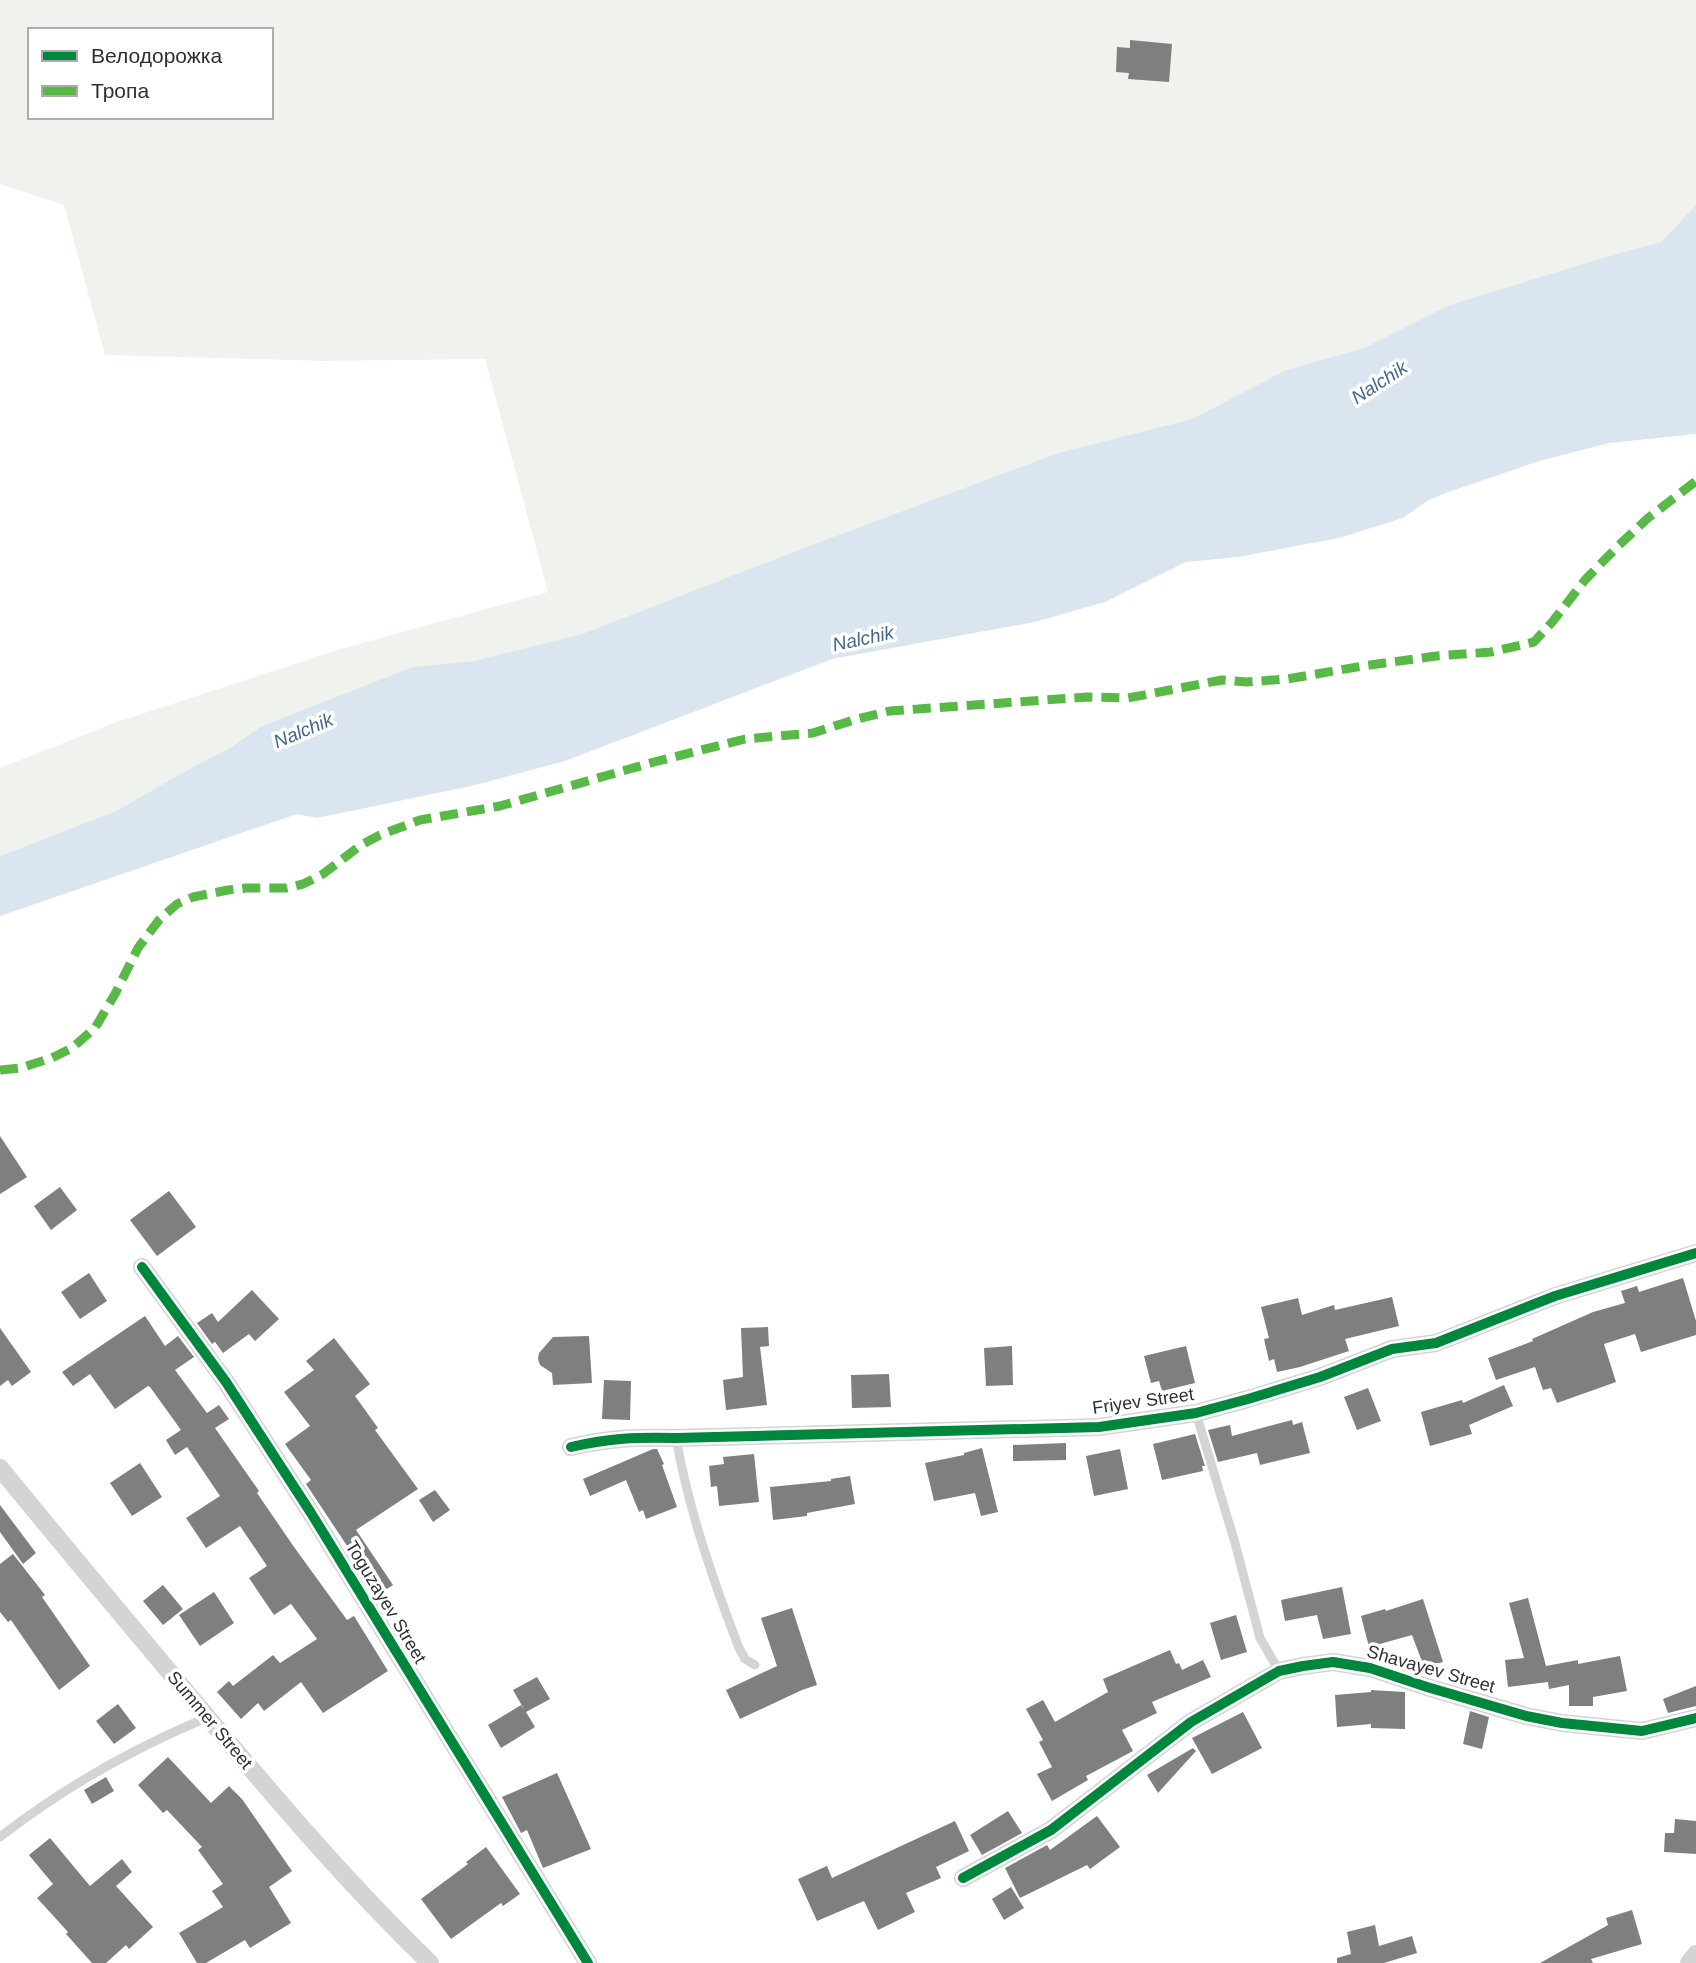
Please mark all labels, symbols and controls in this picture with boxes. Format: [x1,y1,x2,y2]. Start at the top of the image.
legend [28,28,273,119]
text: Велодорожка [91,44,222,67]
text: Тропа [91,79,149,102]
water label: Nalchik [1347,356,1412,408]
water label: Nalchik [830,621,897,655]
water label: Nalchik [270,708,337,752]
street label: Friyev Street [1091,1384,1195,1418]
street label: Toguzayev Street [342,1537,430,1667]
street label: Shavayev Street [1365,1641,1497,1697]
street label: Summer Street [163,1667,257,1773]

